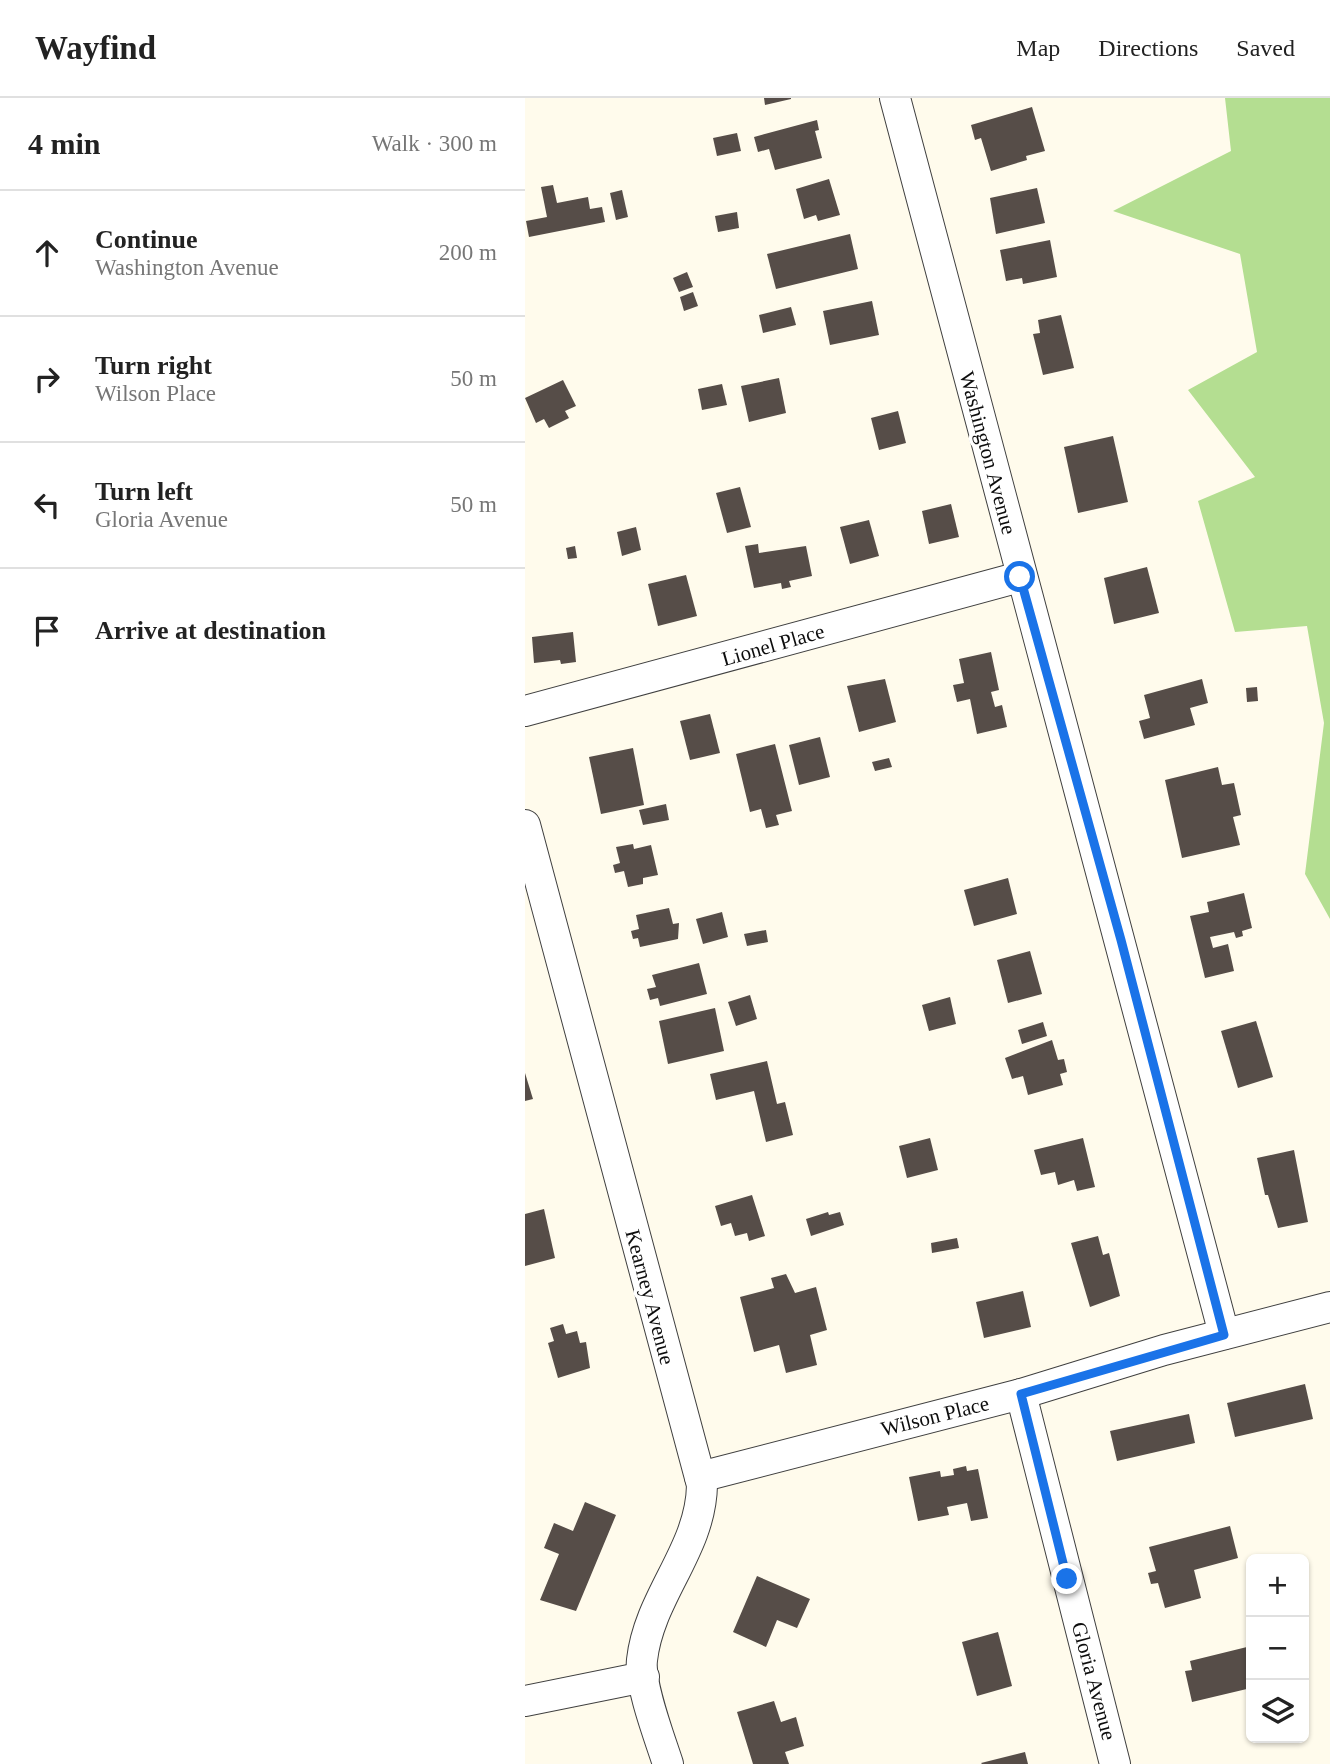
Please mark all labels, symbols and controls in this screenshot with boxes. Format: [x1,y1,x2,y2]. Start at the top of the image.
text: Wayfind [35,30,156,66]
text: Map [1016,35,1060,61]
text: Directions [1098,35,1198,61]
text: Saved [1236,35,1295,61]
text: 4 min [28,127,101,160]
text: Walk · 300 m [372,131,497,156]
text: Continue [95,225,198,254]
icon: ahead [28,234,66,272]
text: 200 m [439,240,497,265]
text: Washington Avenue [95,255,279,280]
text: Turn right [95,351,212,380]
icon: right [28,360,66,398]
text: 50 m [450,366,497,391]
street label: Washington Avenue [955,369,1021,537]
text: Wilson Place [95,381,216,406]
text: Turn left [95,477,193,506]
icon: left [28,486,66,524]
text: 50 m [450,492,497,517]
text: Gloria Avenue [95,507,228,532]
route start [1004,561,1035,592]
icon: arrive [28,612,66,650]
text: Arrive at destination [95,616,326,645]
street label: Lionel Place [719,619,827,671]
street label: Kearney Avenue [620,1227,680,1367]
street label: Wilson Place [878,1391,992,1441]
map controls [1246,1554,1309,1743]
button: + [1246,1554,1309,1617]
route end [1051,1563,1082,1594]
button: − [1246,1617,1309,1680]
street label: Gloria Avenue [1067,1619,1121,1743]
button: layers [1246,1680,1309,1743]

